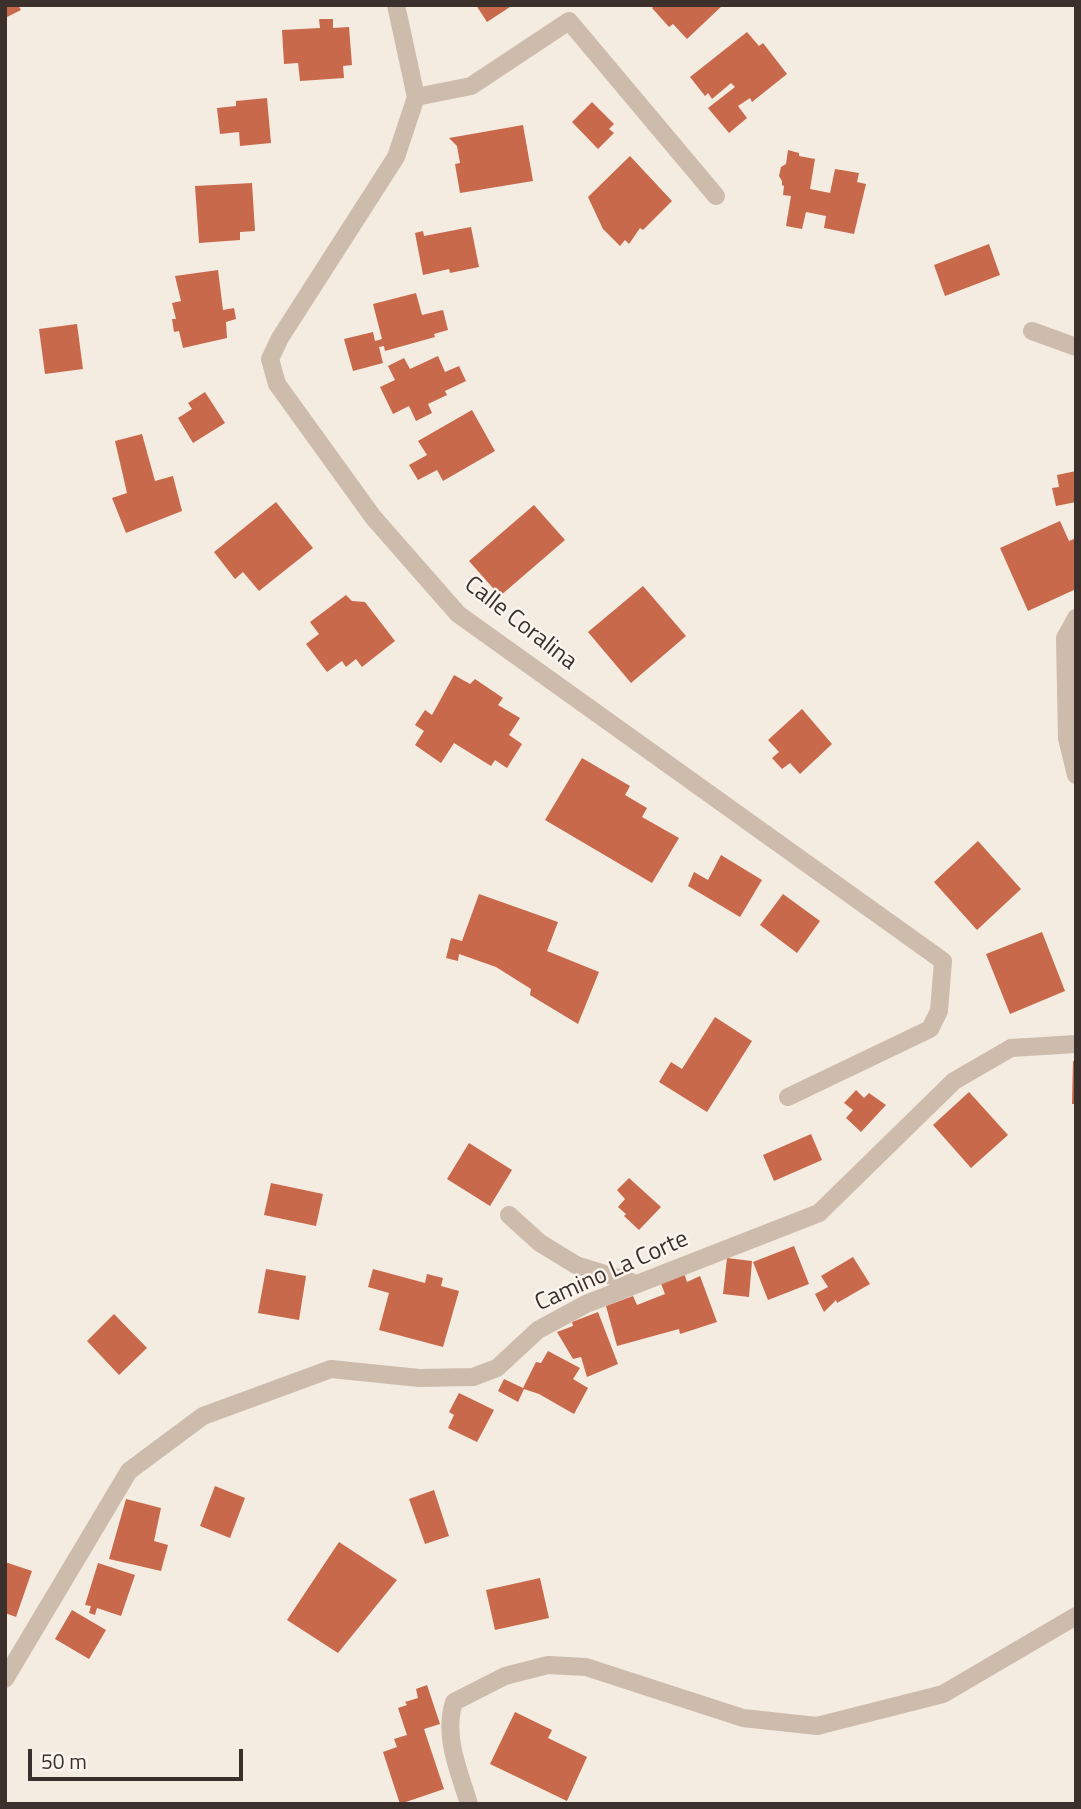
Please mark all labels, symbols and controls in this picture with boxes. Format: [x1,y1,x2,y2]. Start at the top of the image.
street label: Calle Coralina [458,571,582,677]
street label: Camino La Corte [531,1225,693,1319]
scale bar [32,1736,247,1780]
text: 50 m [41,1745,87,1777]

